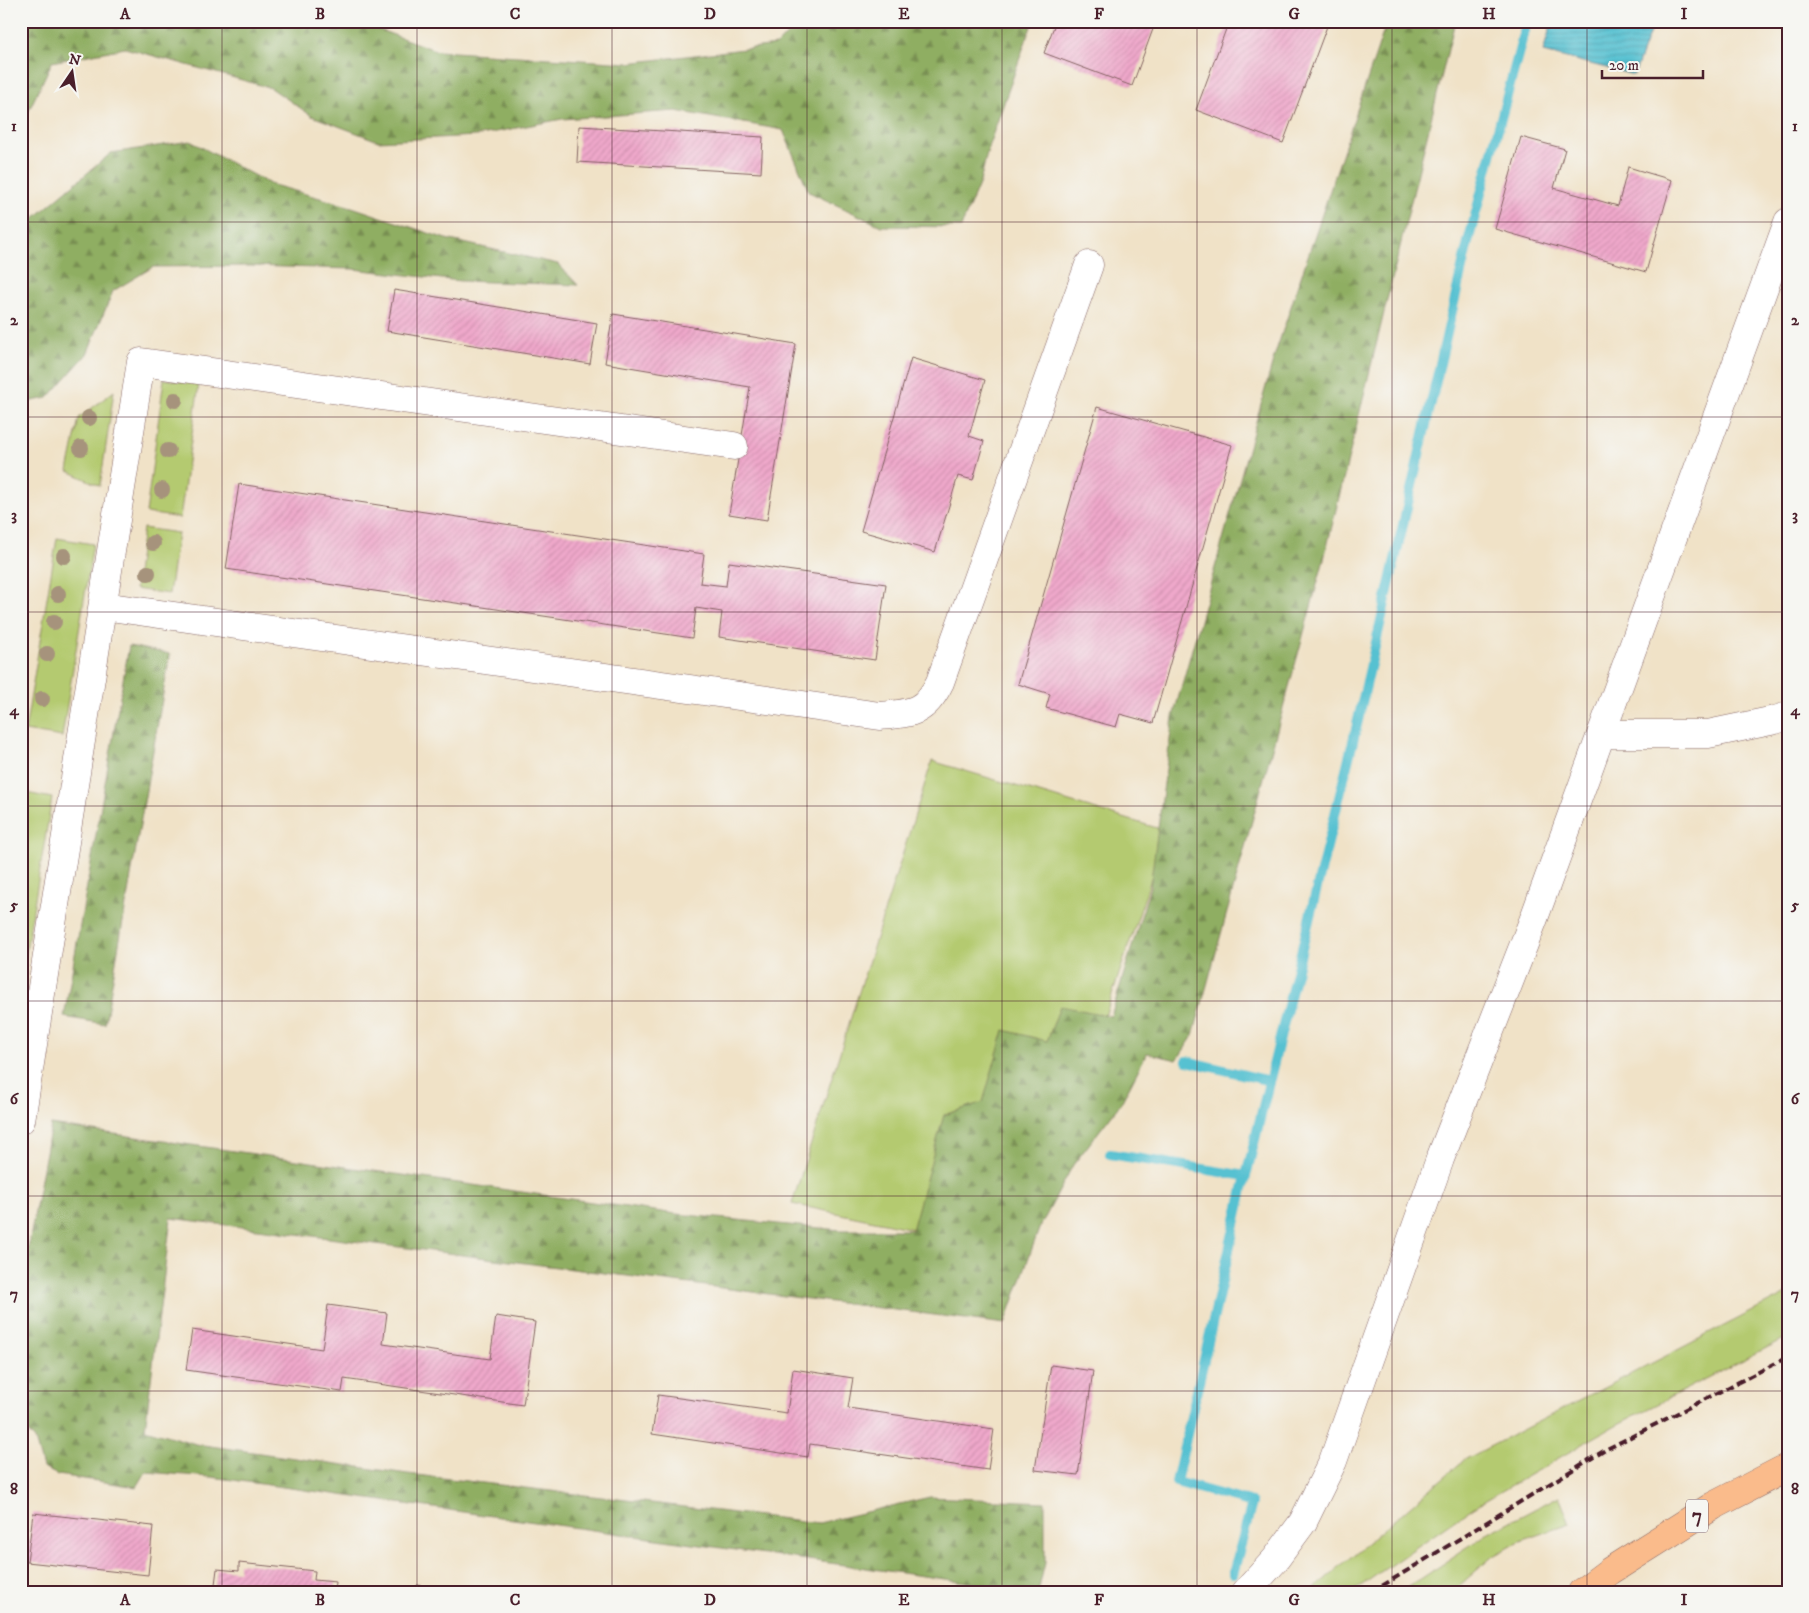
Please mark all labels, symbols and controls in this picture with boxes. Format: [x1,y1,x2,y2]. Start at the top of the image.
text: A [119,4,131,24]
text: B [315,4,325,24]
text: C [510,4,520,24]
text: D [704,4,716,24]
text: E [898,4,910,24]
text: F [1094,4,1104,24]
text: G [1288,4,1300,24]
text: H [1482,4,1496,24]
text: I [1681,4,1688,24]
north arrow [48,48,98,98]
scale bar [1602,48,1703,80]
text: N [67,50,83,70]
text: 20 m [1609,56,1639,75]
text: 1 [11,116,17,136]
text: 1 [1792,116,1798,136]
text: 2 [10,310,19,330]
text: 2 [1791,310,1800,330]
text: 3 [11,505,17,525]
text: 3 [1792,505,1798,525]
text: 4 [8,700,19,720]
text: 4 [1789,700,1800,720]
text: 5 [9,895,18,915]
text: 5 [1790,895,1799,915]
text: 6 [10,1089,20,1109]
text: 6 [1791,1089,1801,1109]
text: 7 [10,1284,18,1304]
text: 7 [1791,1284,1799,1304]
text: 8 [10,1479,18,1499]
text: 8 [1791,1479,1799,1499]
road number: 7 [1686,1500,1708,1532]
text: A [119,1590,131,1610]
text: B [315,1590,325,1610]
text: C [510,1590,520,1610]
text: D [704,1590,716,1610]
text: E [898,1590,910,1610]
text: F [1094,1590,1104,1610]
text: G [1288,1590,1300,1610]
text: H [1482,1590,1496,1610]
text: I [1681,1590,1688,1610]

